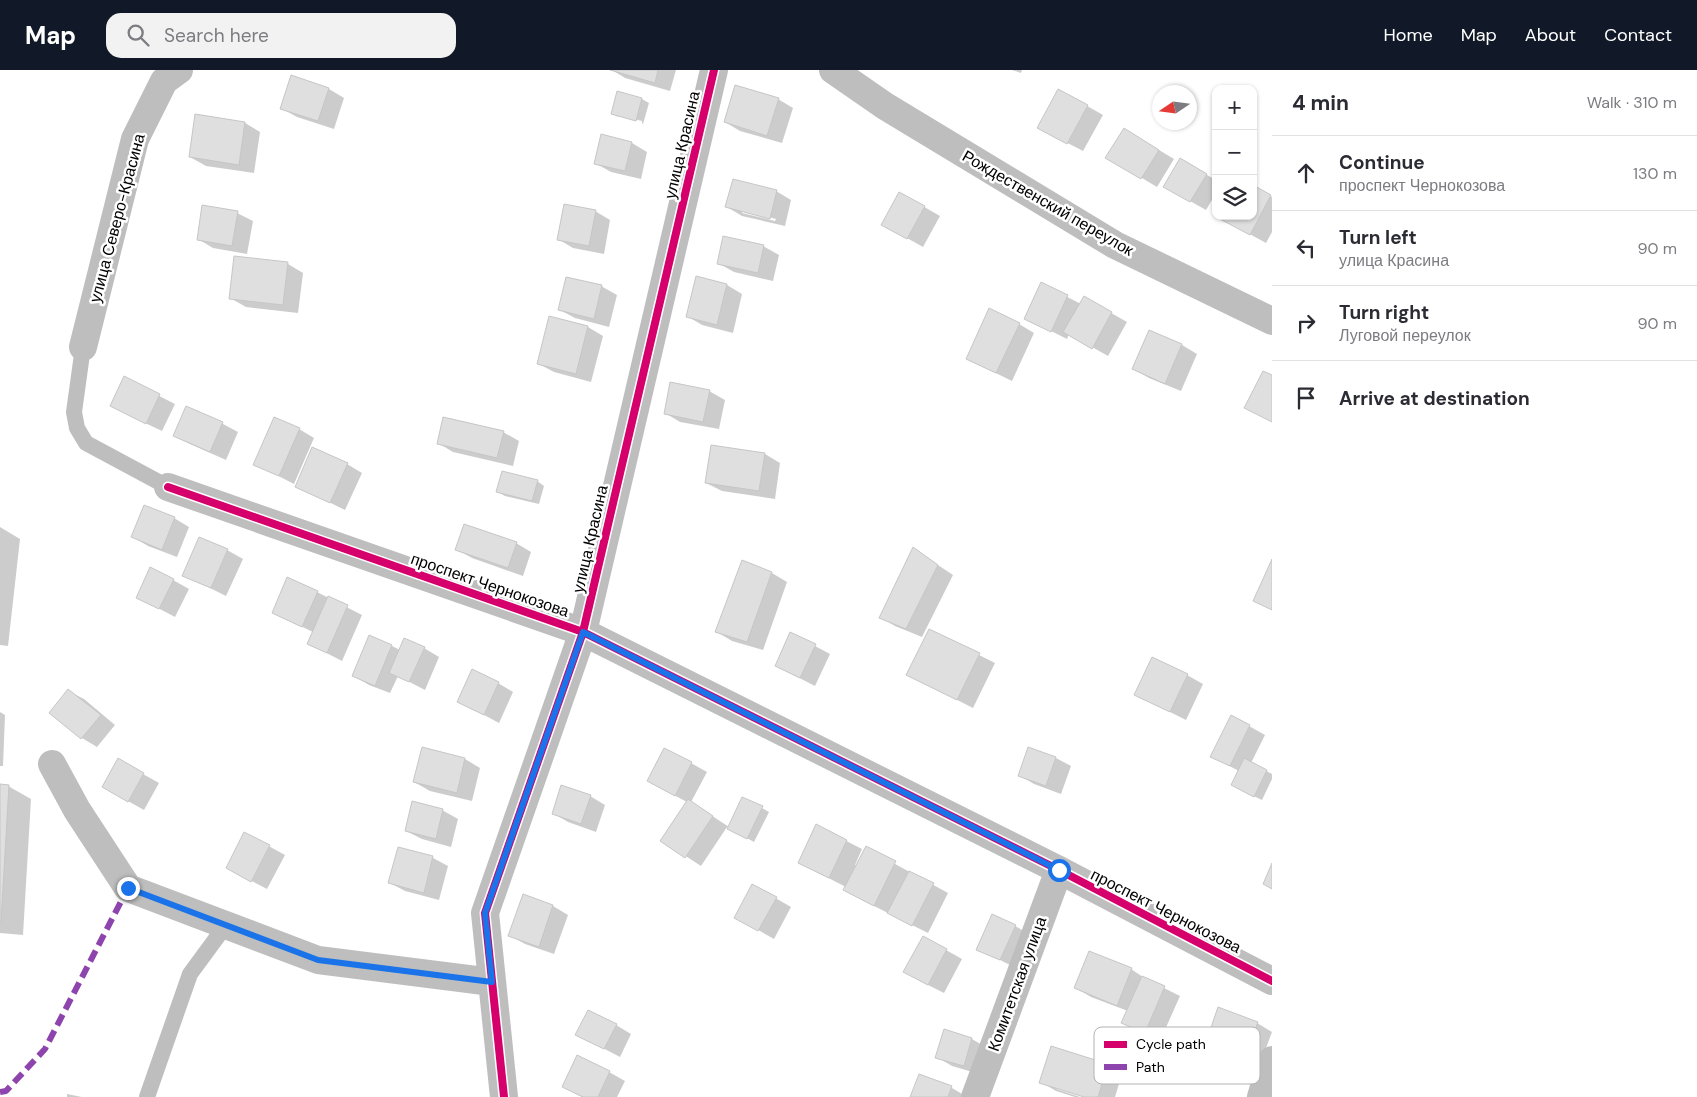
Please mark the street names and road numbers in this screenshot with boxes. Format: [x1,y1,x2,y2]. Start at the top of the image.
street label: улица Красина [659,89,705,201]
street label: улица Северо-Красина [84,131,150,305]
street label: Рождественский переулок [959,145,1138,261]
street label: улица Красина [567,483,613,595]
street label: проспект Чернокозова [408,548,572,622]
street label: проспект Чернокозова [1087,864,1245,958]
street label: Комитетская улица [983,914,1051,1054]

